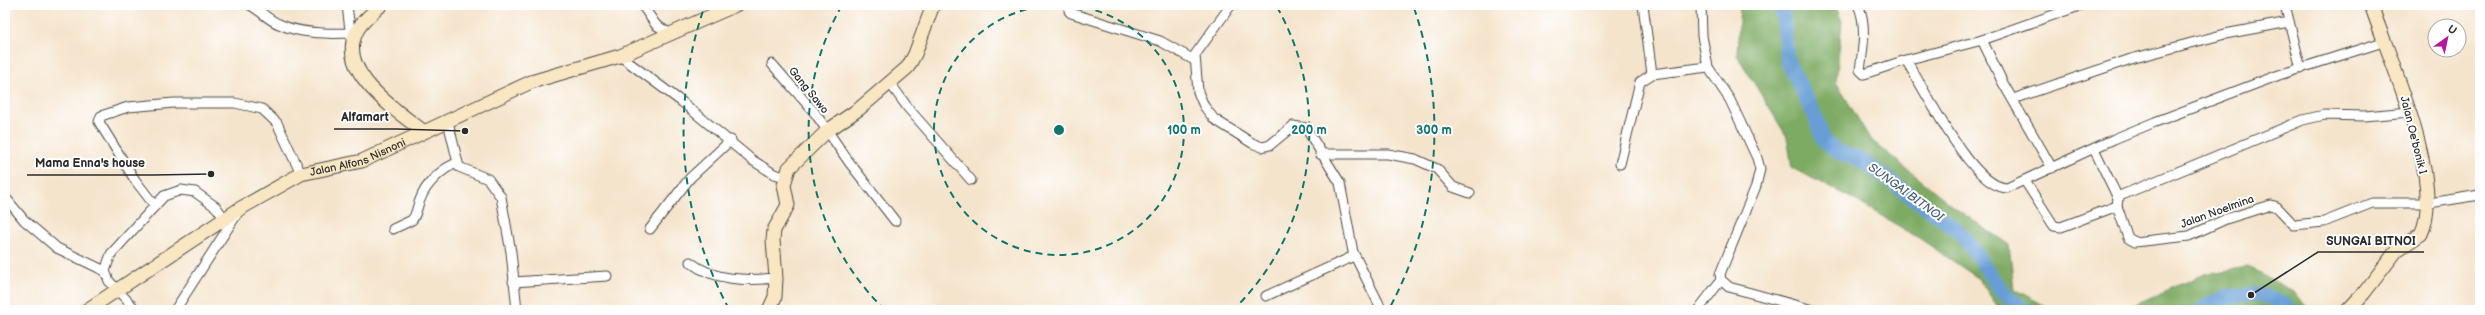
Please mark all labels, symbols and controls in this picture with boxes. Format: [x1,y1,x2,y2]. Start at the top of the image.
north arrow [2427,18,2467,58]
text: U [2445,22,2459,38]
street label: Gang Sawo [786,64,831,116]
street label: Jalan Oe'bonik I [2398,95,2430,176]
callout: Alfamart [334,105,397,129]
text: Alfamart [340,110,389,125]
centre of rings [1052,123,1066,137]
text: 100 m [1167,123,1201,138]
text: 200 m [1291,123,1327,138]
text: 300 m [1416,123,1452,138]
street label: Jalan Alfons Nisnoni [309,136,408,179]
callout: Mama Enna's house [27,151,153,175]
text: Mama Enna's house [35,156,145,171]
water label: SUNGAI BITNOI [1865,160,1947,225]
street label: Jalan Noelmina [2179,192,2256,231]
callout: SUNGAI BITNOI [2318,228,2424,252]
text: SUNGAI BITNOI [2326,234,2416,249]

